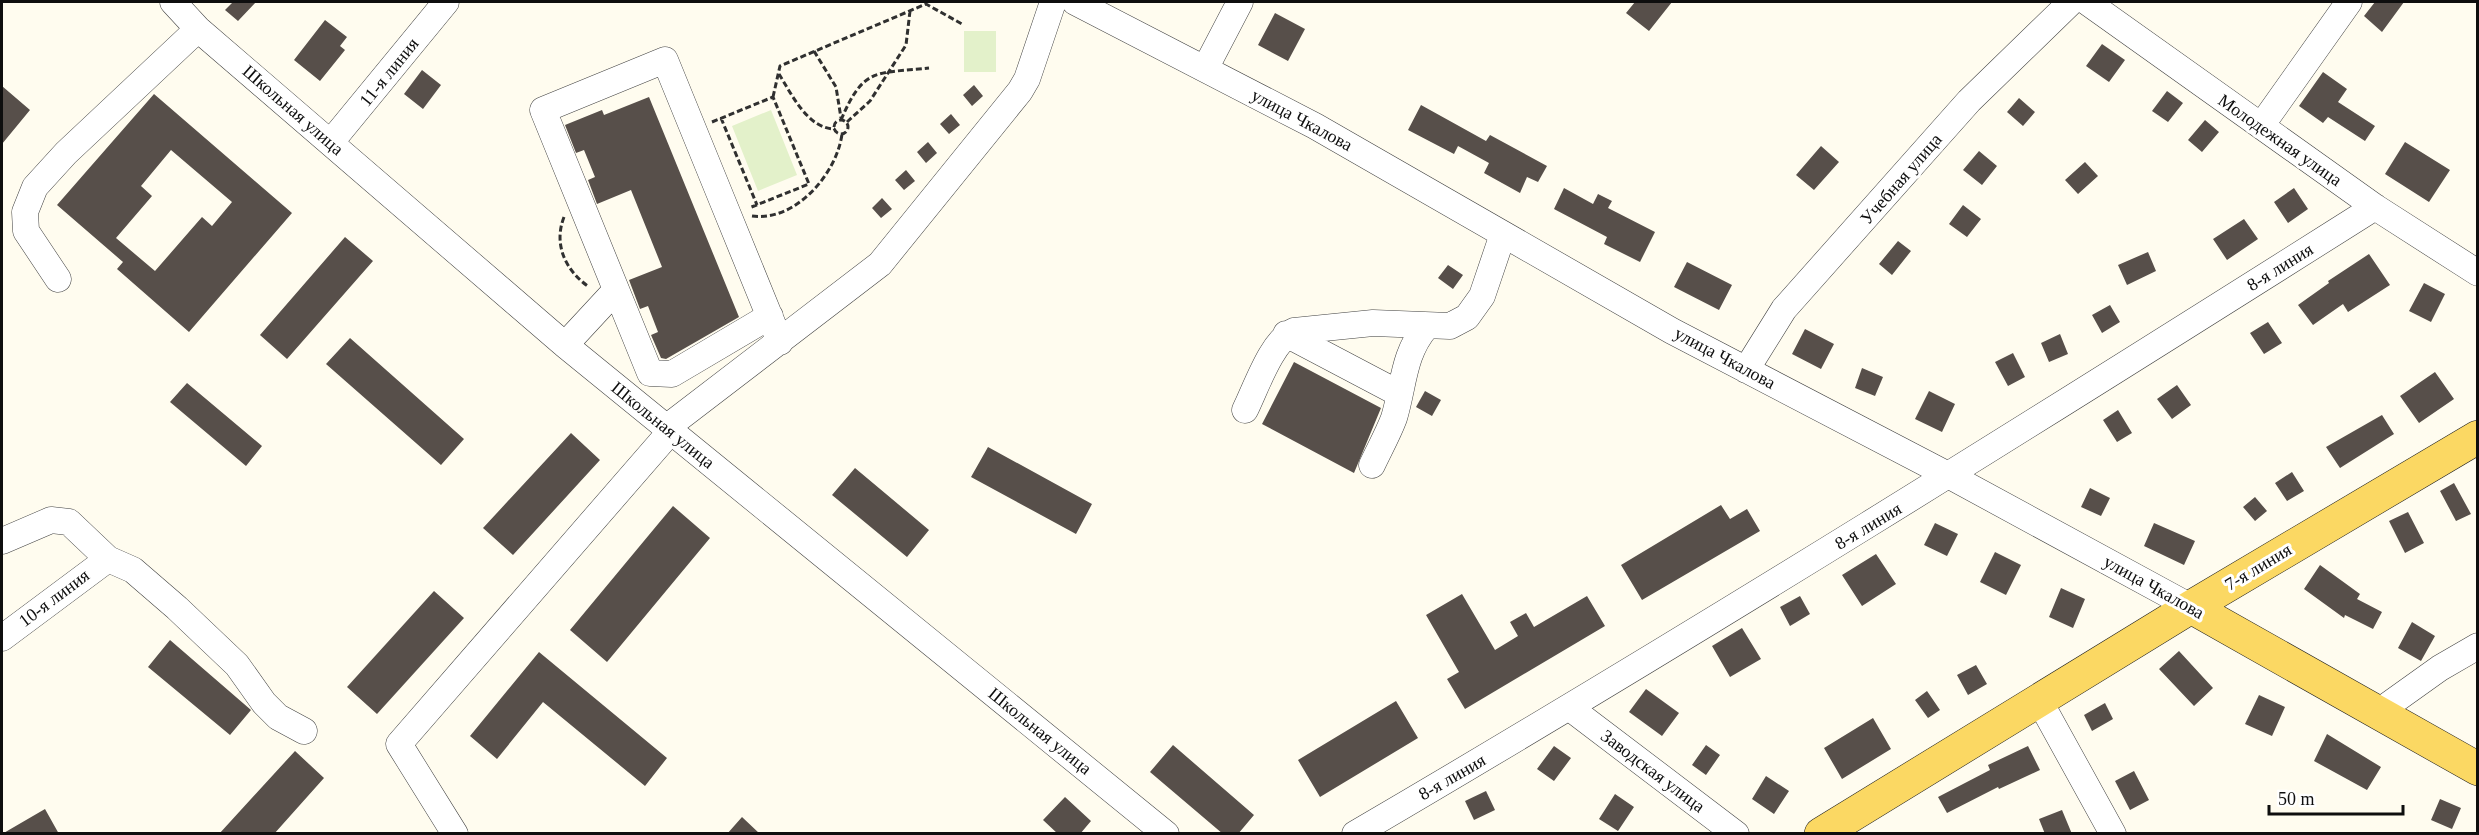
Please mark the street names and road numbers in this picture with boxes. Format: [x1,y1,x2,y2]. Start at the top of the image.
street label: 11-я линия [355,34,423,110]
street label: Школьная улица [239,61,347,159]
street label: улица Чкалова [1248,85,1356,155]
street label: Молодежная улица [2214,90,2346,190]
street label: Учебная улица [1856,129,1946,229]
street label: 8-я линия [2243,239,2317,295]
street label: улица Чкалова [1671,323,1779,393]
street label: Школьная улица [607,377,719,473]
street label: 8-я линия [1831,498,1905,554]
street label: 7-я линия [2221,539,2295,595]
street label: улица Чкалова [2100,551,2208,623]
street label: 10-я линия [15,565,93,631]
street label: Школьная улица [984,683,1096,779]
street label: Заводская улица [1597,725,1709,817]
street label: 8-я линия [1415,750,1489,804]

